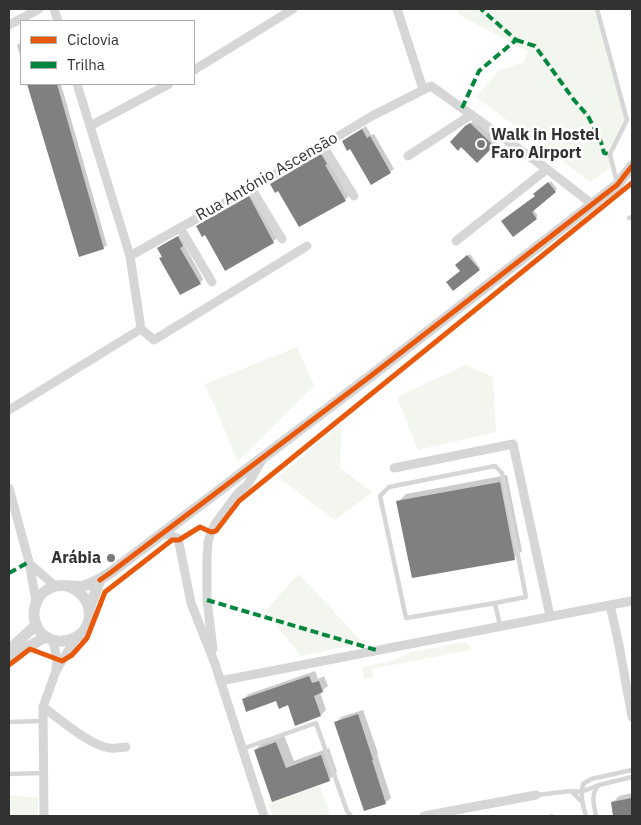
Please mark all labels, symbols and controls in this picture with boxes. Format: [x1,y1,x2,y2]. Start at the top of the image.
legend [20,20,195,85]
text: Ciclovia [67,30,119,49]
text: Trilha [67,55,105,74]
place label: Walk in Hostel Faro Airport [491,125,599,163]
street label: Rua António Ascensão [193,129,341,225]
marker: Walk in Hostel Faro Airport [475,138,487,150]
place label: Arábia [51,548,101,568]
marker: Arábia [105,552,117,564]

